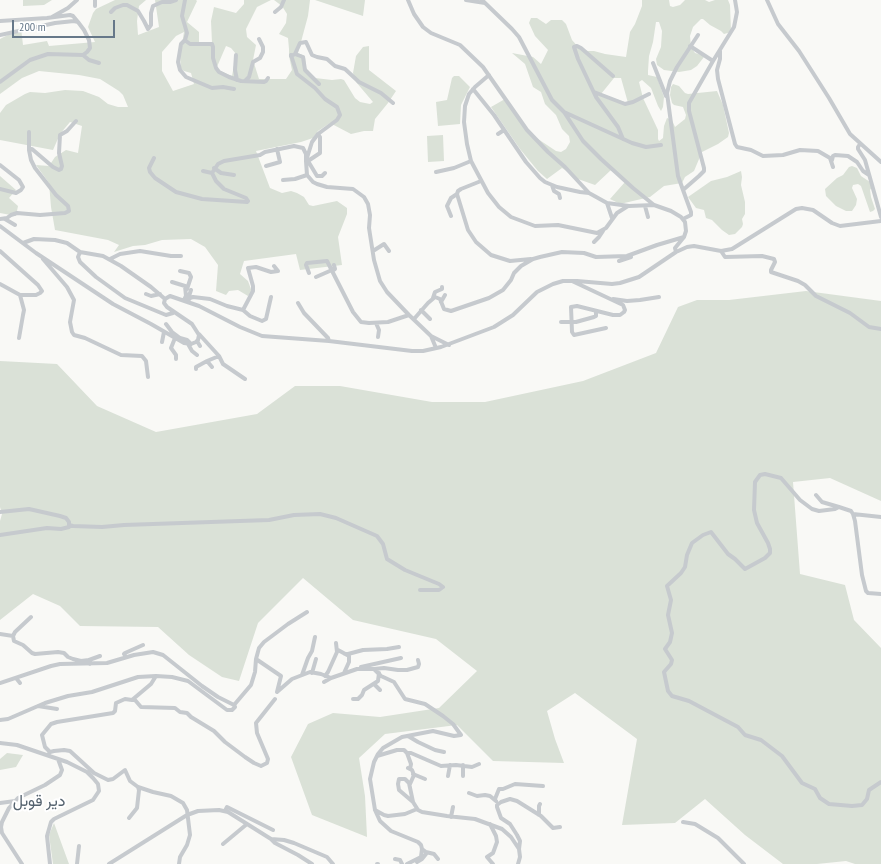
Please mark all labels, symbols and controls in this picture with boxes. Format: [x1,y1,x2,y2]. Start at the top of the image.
scale bar [14,12,117,38]
text: 200 m [19,19,46,34]
district label: دير قوبل [13,791,65,811]

